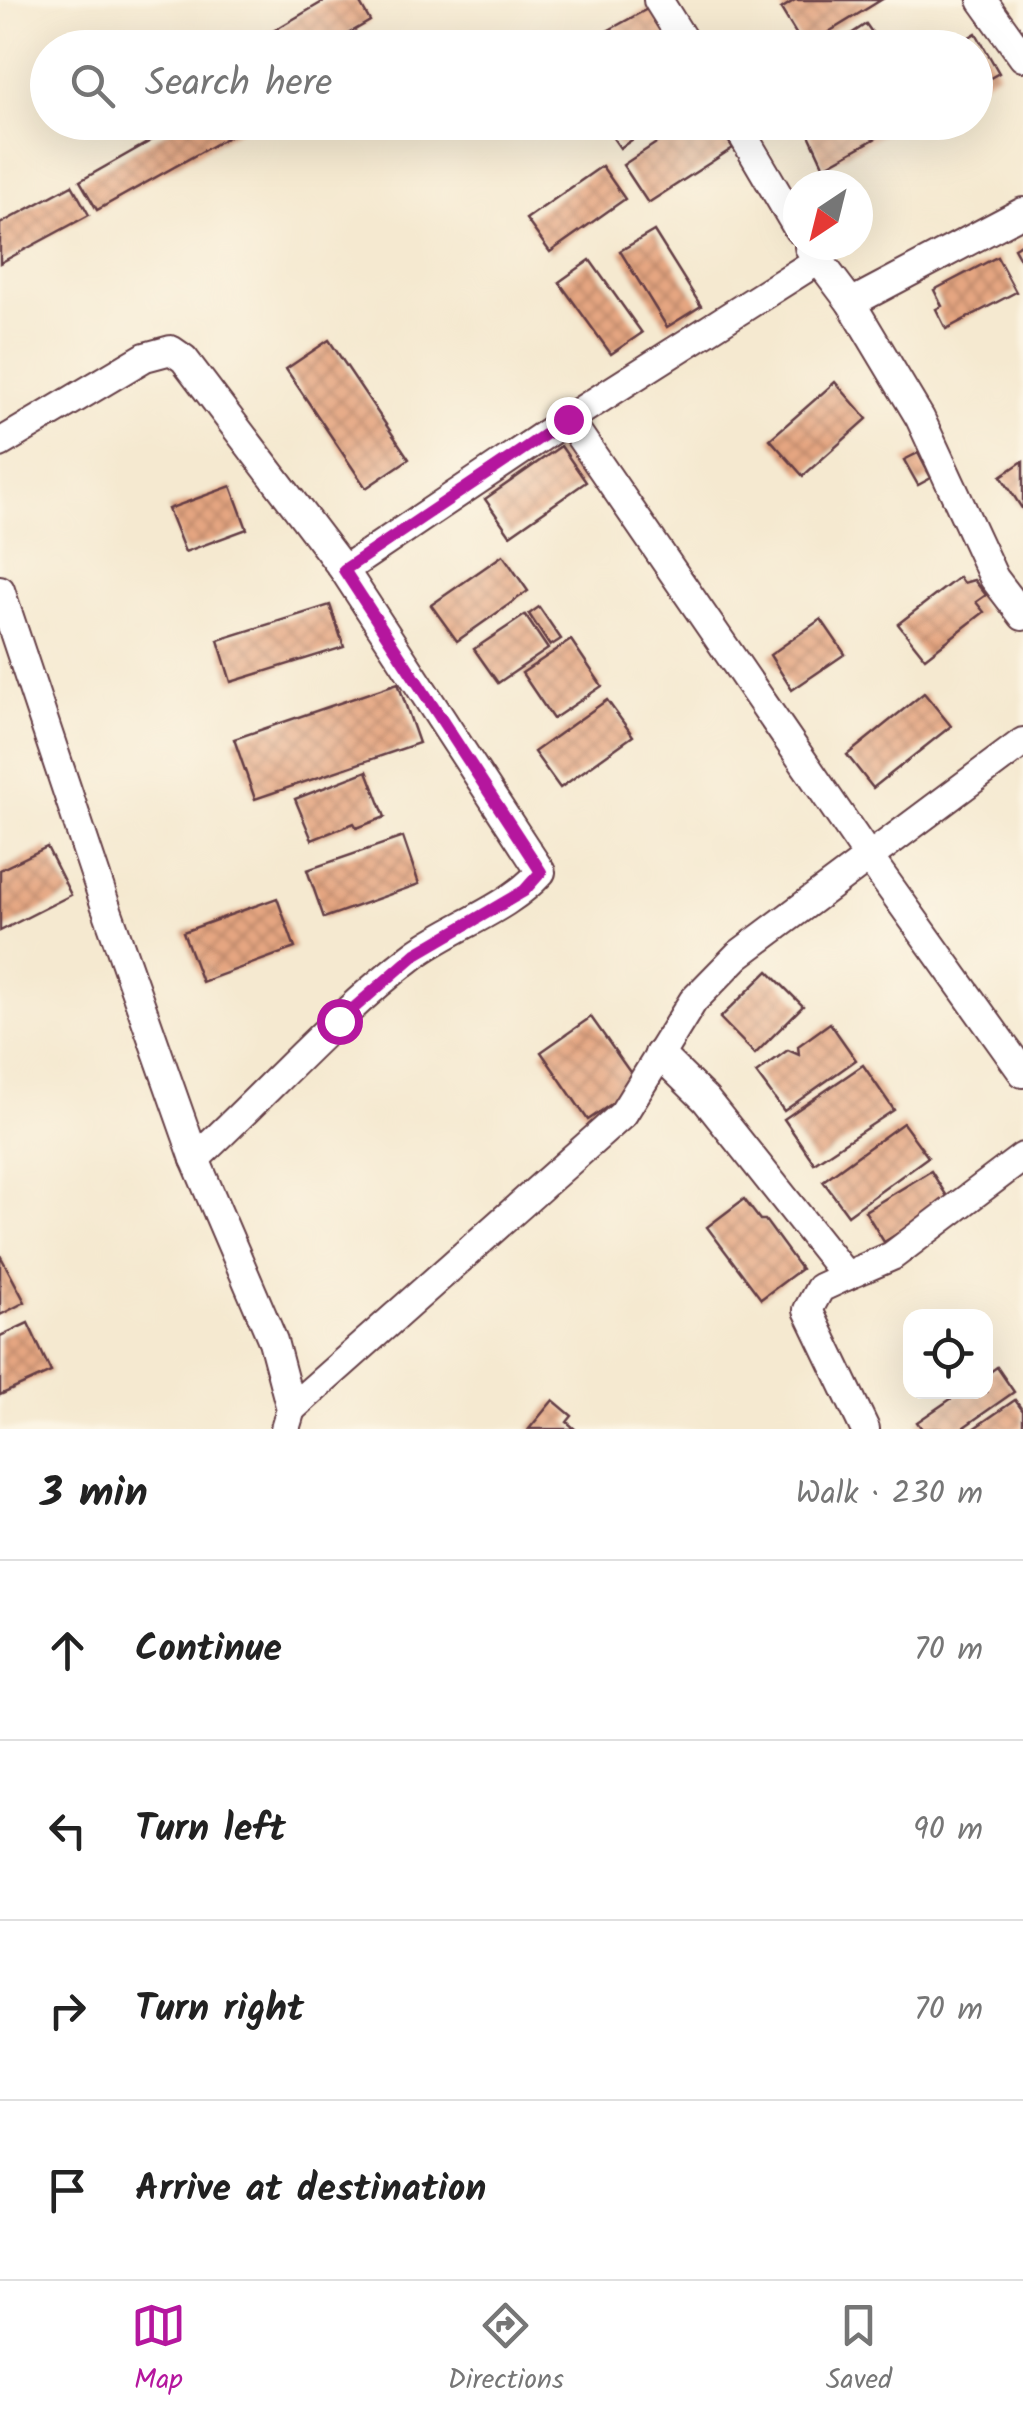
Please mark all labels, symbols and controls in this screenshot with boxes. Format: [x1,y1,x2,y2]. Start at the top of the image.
search box [30,30,993,140]
text: Search here [145,55,332,115]
icon: search [65,58,120,113]
north arrow [783,170,873,260]
route end [546,397,592,443]
route start [317,999,363,1045]
map controls [903,1309,993,1399]
button: locate [903,1309,993,1399]
text: 3 min [40,1461,148,1528]
text: Walk · 230 m [796,1469,983,1520]
text: Continue [135,1620,282,1680]
icon: ahead [40,1623,95,1678]
text: 70 m [914,1625,983,1676]
text: Turn left [135,1800,286,1860]
icon: left [40,1803,95,1858]
text: 90 m [913,1805,983,1856]
text: Turn right [135,1980,304,2040]
icon: right [40,1983,95,2038]
text: 70 m [914,1985,983,2036]
text: Arrive at destination [135,2160,486,2220]
icon: arrive [40,2163,95,2218]
tab: Map [131,2298,186,2403]
tab: Directions [448,2298,564,2403]
tab: Saved [826,2298,892,2403]

